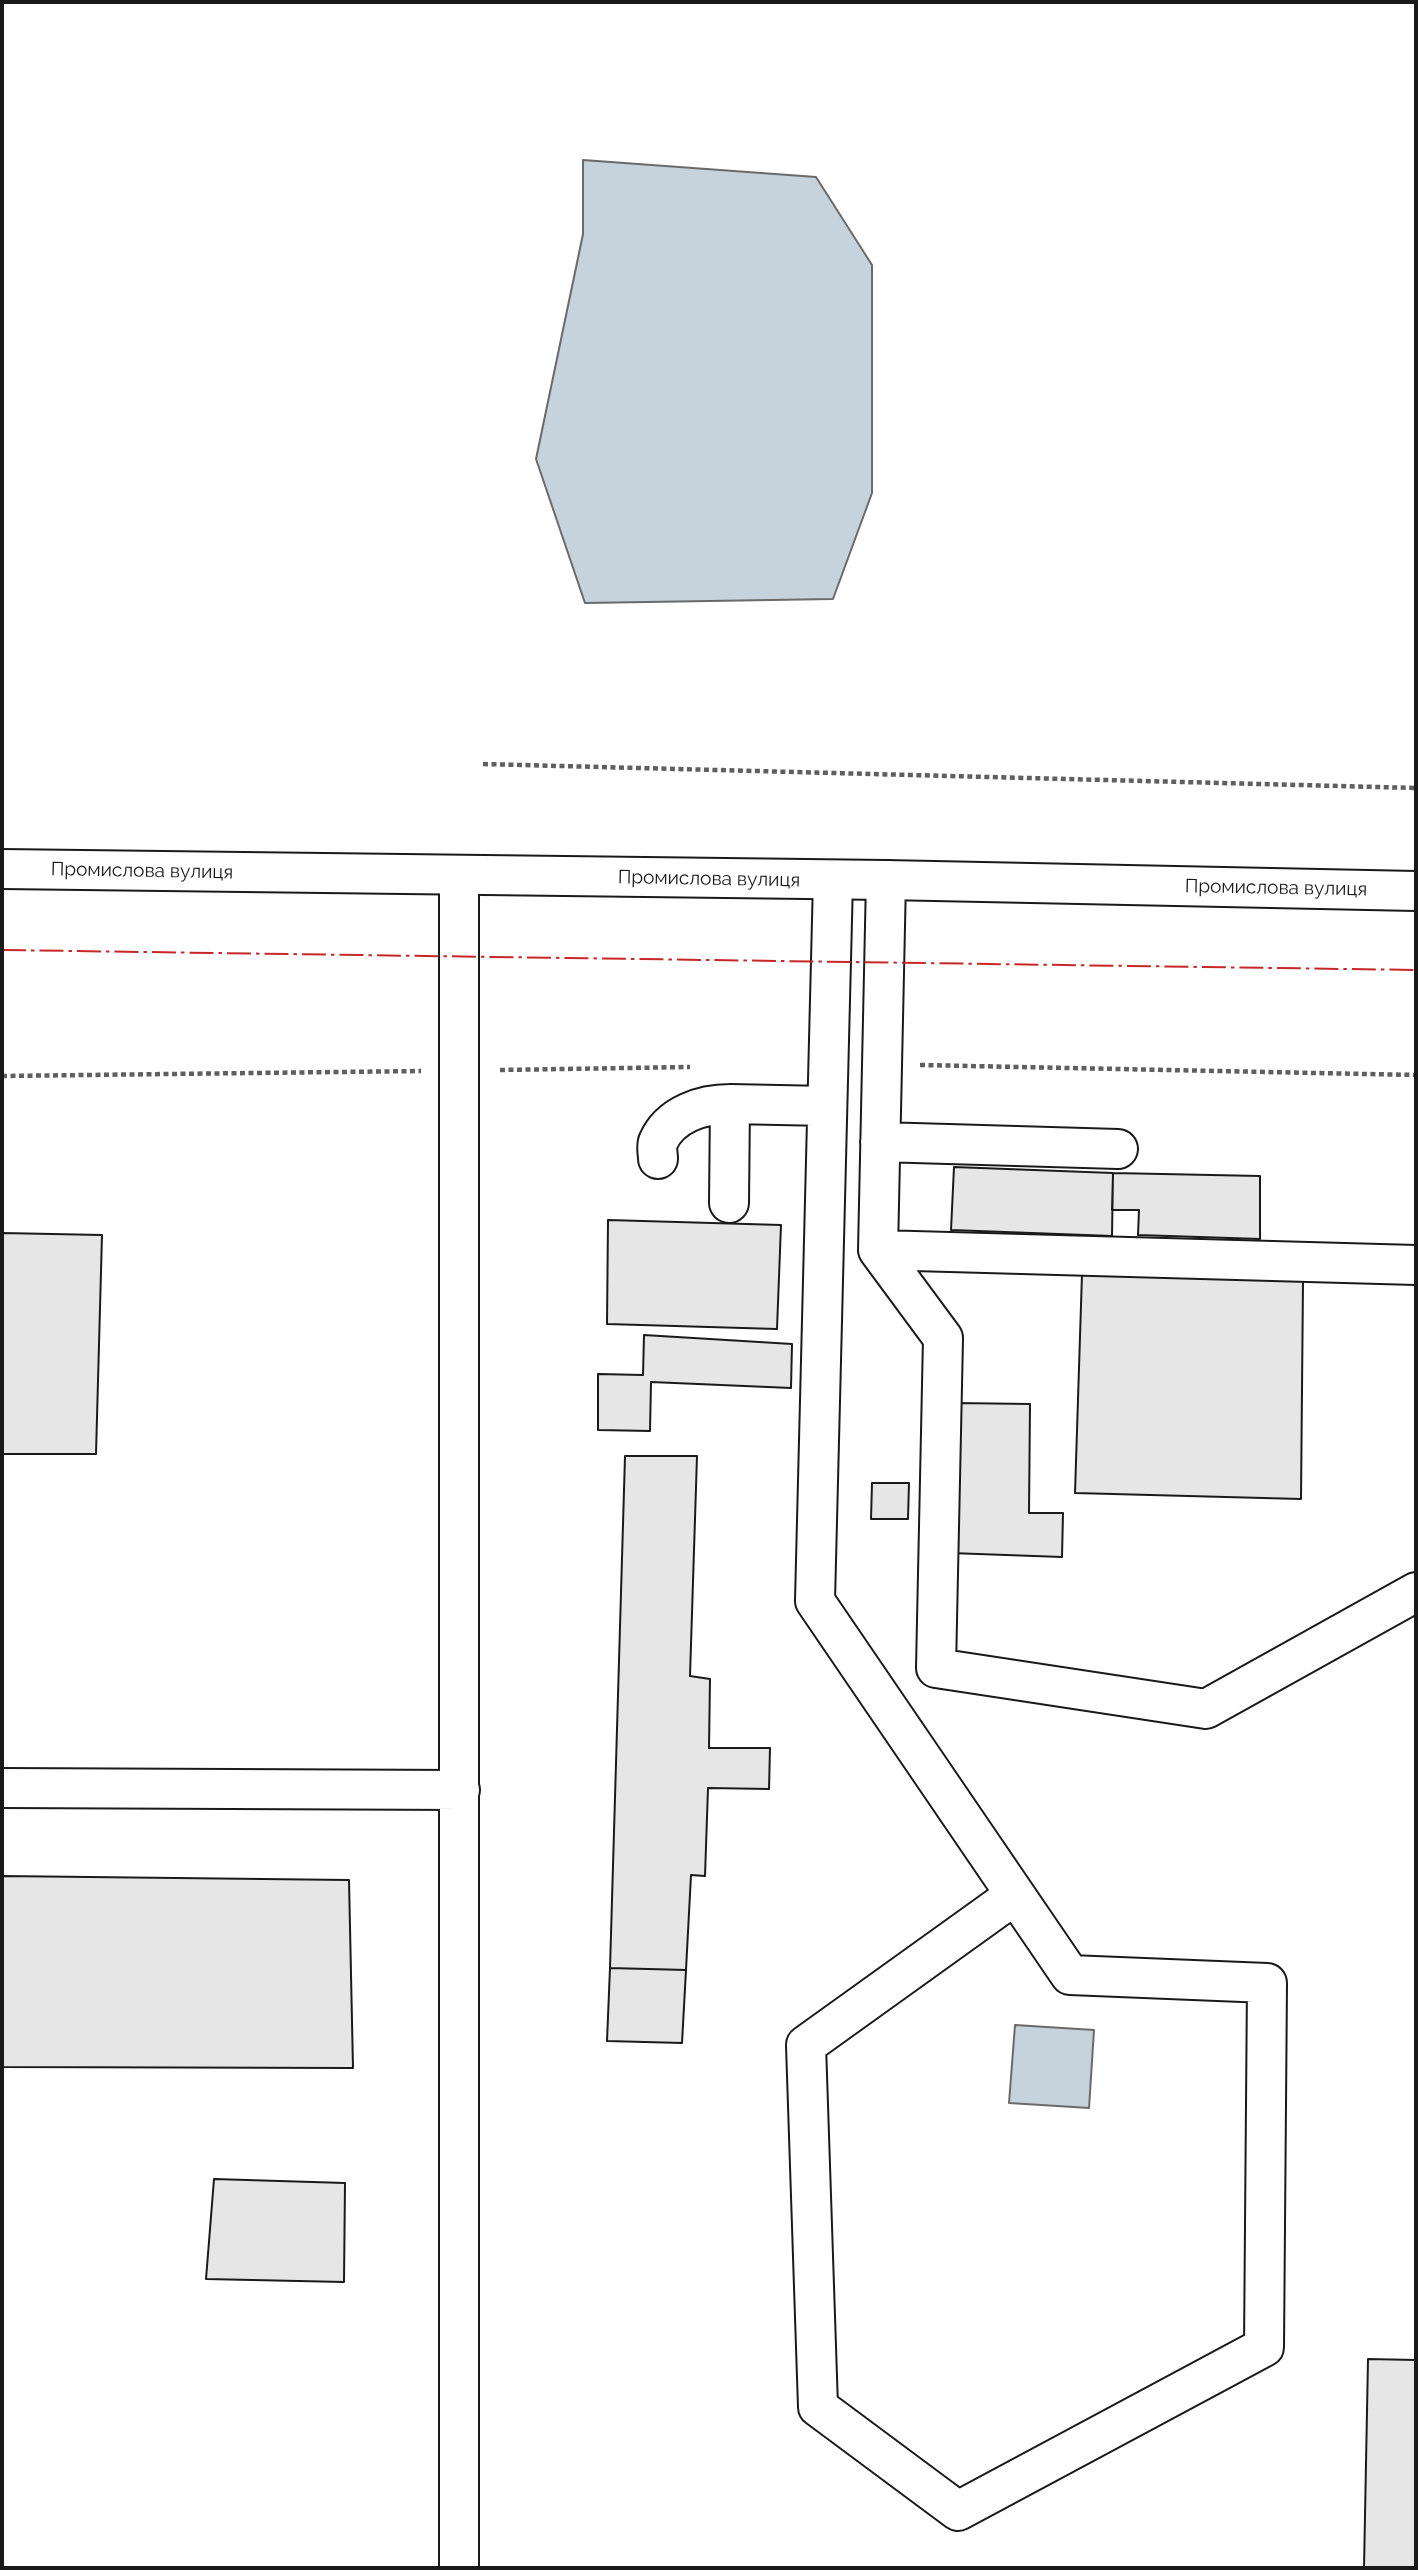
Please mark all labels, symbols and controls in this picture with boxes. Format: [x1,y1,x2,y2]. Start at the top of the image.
street label: Промислова вулиця [51,858,233,884]
street label: Промислова вулиця [618,866,800,892]
street label: Промислова вулиця [1185,875,1367,901]

